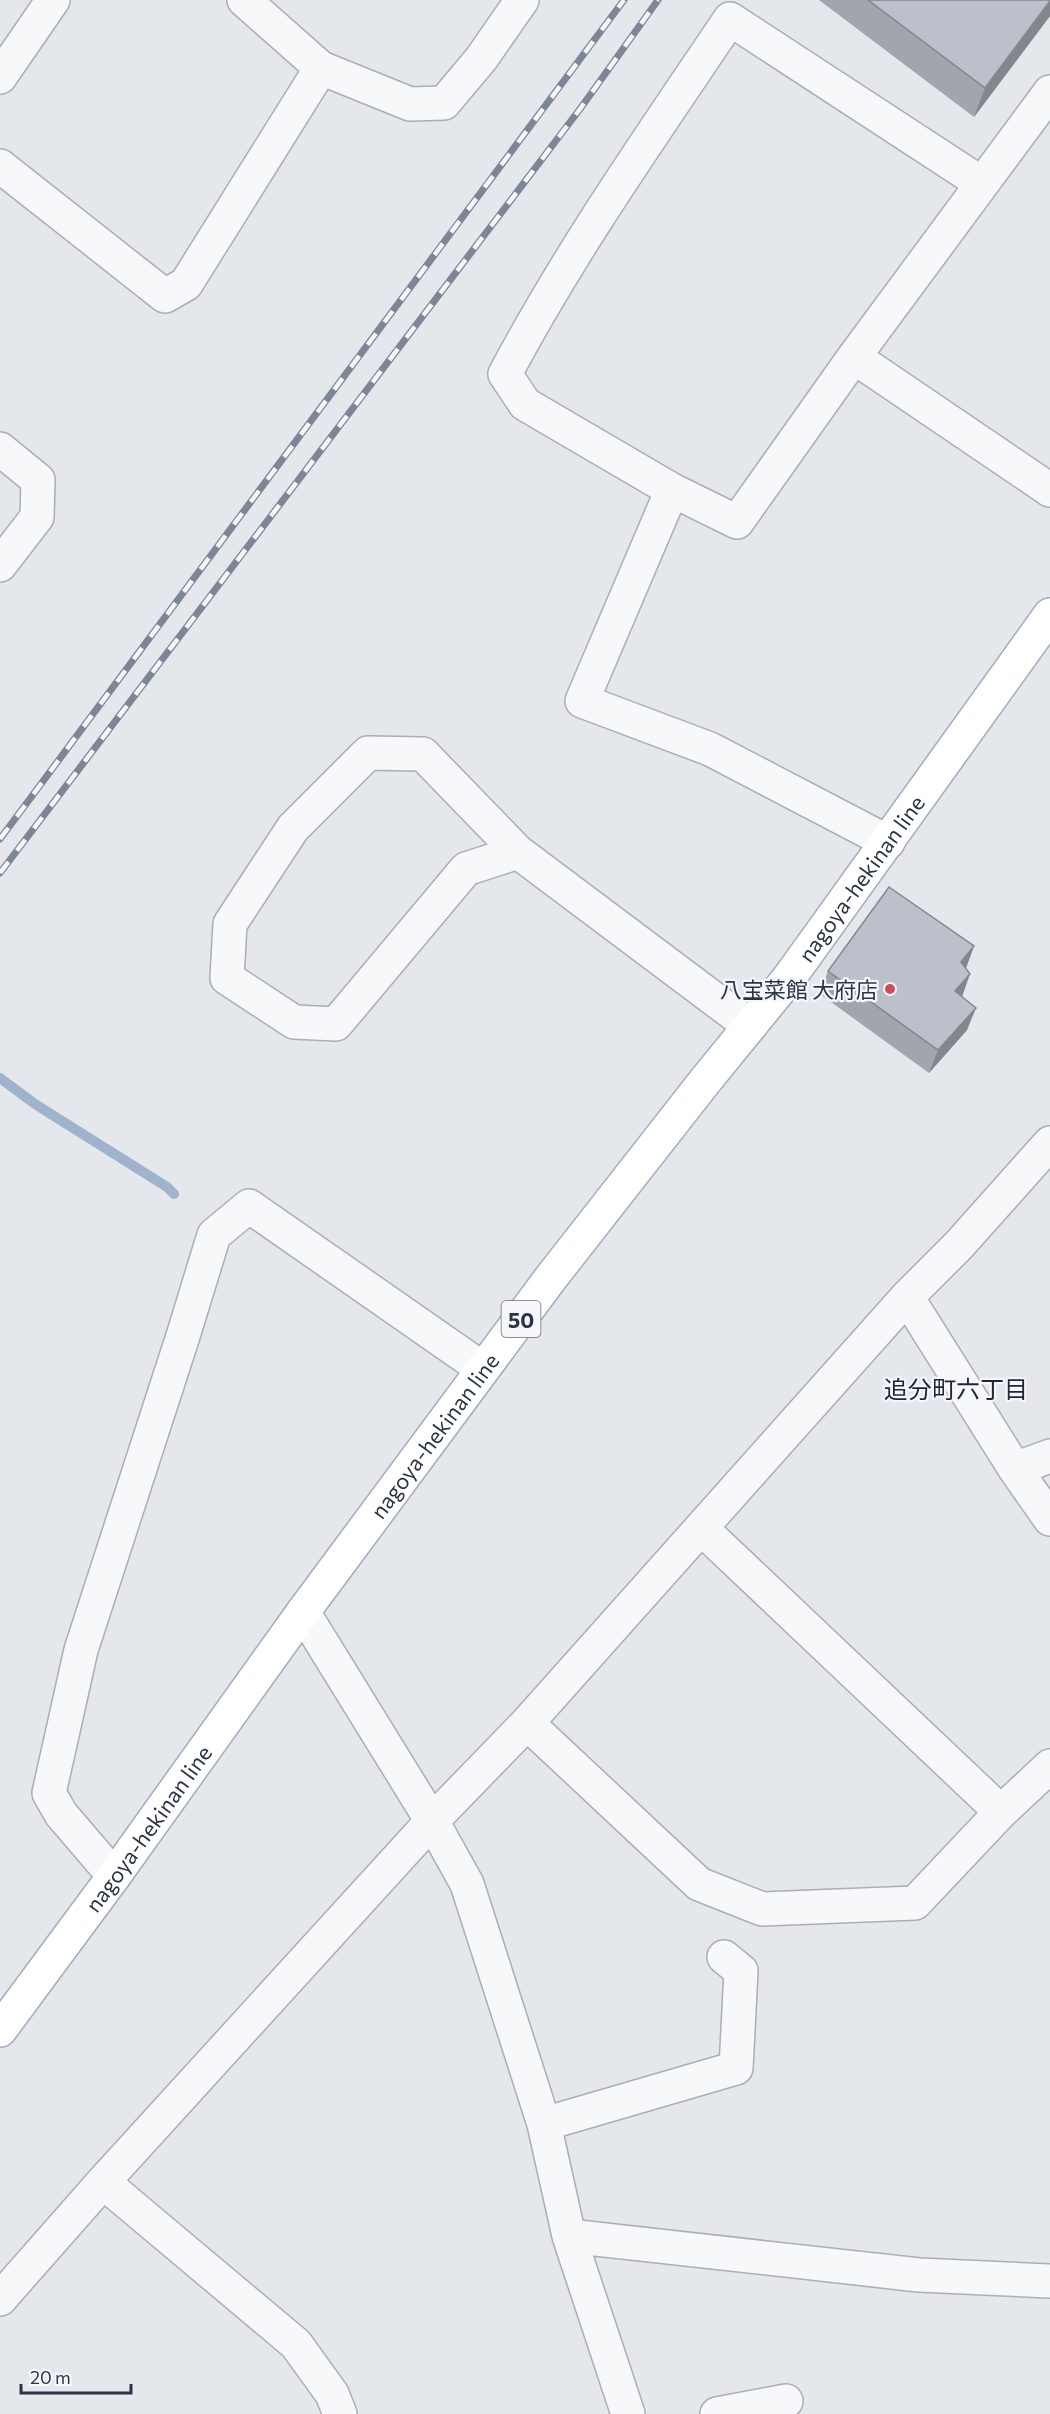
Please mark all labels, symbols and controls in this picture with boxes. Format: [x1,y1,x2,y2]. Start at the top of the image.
street label: nagoya-hekinan line [792,790,930,967]
place label: 八宝菜館 大府店 [720,976,878,1003]
marker: 八宝菜館 大府店 [883,982,897,996]
road number: 50 [502,1301,540,1337]
street label: nagoya-hekinan line [364,1348,504,1523]
district label: 追分町六丁目 [884,1374,1028,1403]
street label: nagoya-hekinan line [79,1740,217,1917]
scale bar [21,2357,130,2395]
text: 20 m [30,2366,71,2388]

